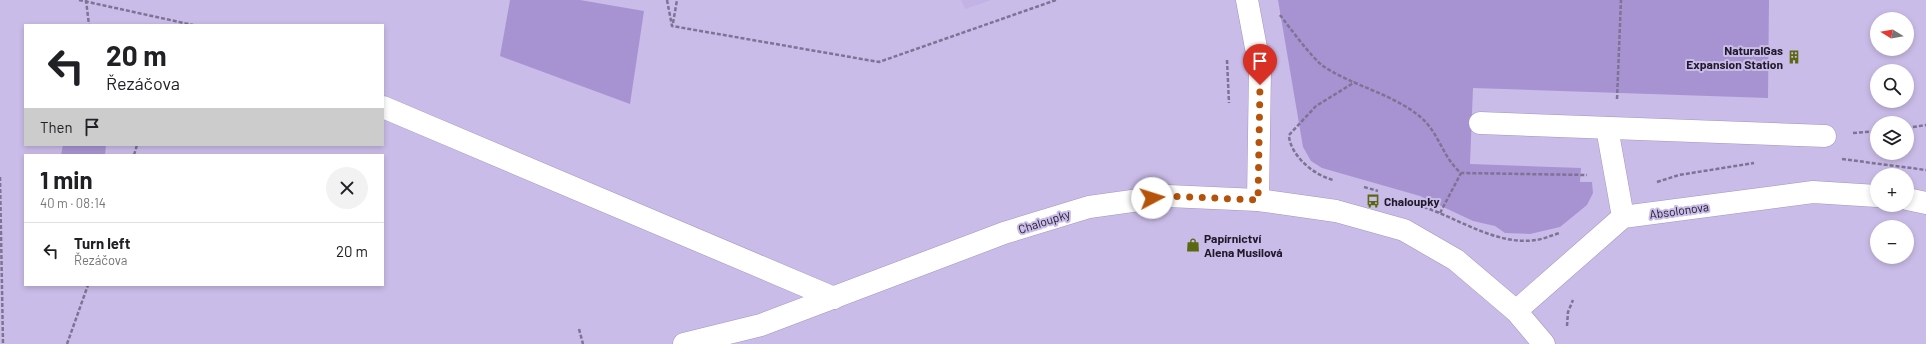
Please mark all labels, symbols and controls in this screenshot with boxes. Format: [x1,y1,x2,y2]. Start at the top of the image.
north arrow [1870,12,1914,56]
map controls [1870,12,1914,264]
text: 20 m [106,38,167,72]
icon: left [40,40,92,92]
place label: NaturalGas Expansion Station [1686,43,1783,71]
pin [1243,44,1277,85]
building icon: NaturalGas Expansion Station [1786,49,1802,65]
icon: arrive [1249,50,1271,72]
button: search [1870,64,1914,108]
text: Řezáčova [106,72,180,94]
icon: arrive [81,116,103,138]
button: layers [1870,116,1914,160]
text: Then [40,118,73,136]
text: 1 min [40,165,93,194]
button: close [326,167,368,209]
button: + [1870,168,1914,212]
position arrow [1131,177,1173,219]
bus stop icon: Chaloupky [1365,193,1381,209]
place label: Chaloupky [1384,194,1440,208]
text: 40 m · 08:14 [40,195,106,211]
street label: Absolonova [1648,199,1710,221]
street label: Chaloupky [1016,206,1072,236]
button: − [1870,220,1914,264]
place label: Papírnictví Alena Musilová [1204,231,1283,259]
text: Turn left [74,234,130,252]
shop icon: Papírnictví Alena Musilová [1185,237,1201,253]
icon: left [40,240,62,262]
text: 20 m [336,242,368,260]
text: Řezáčova [74,252,127,268]

